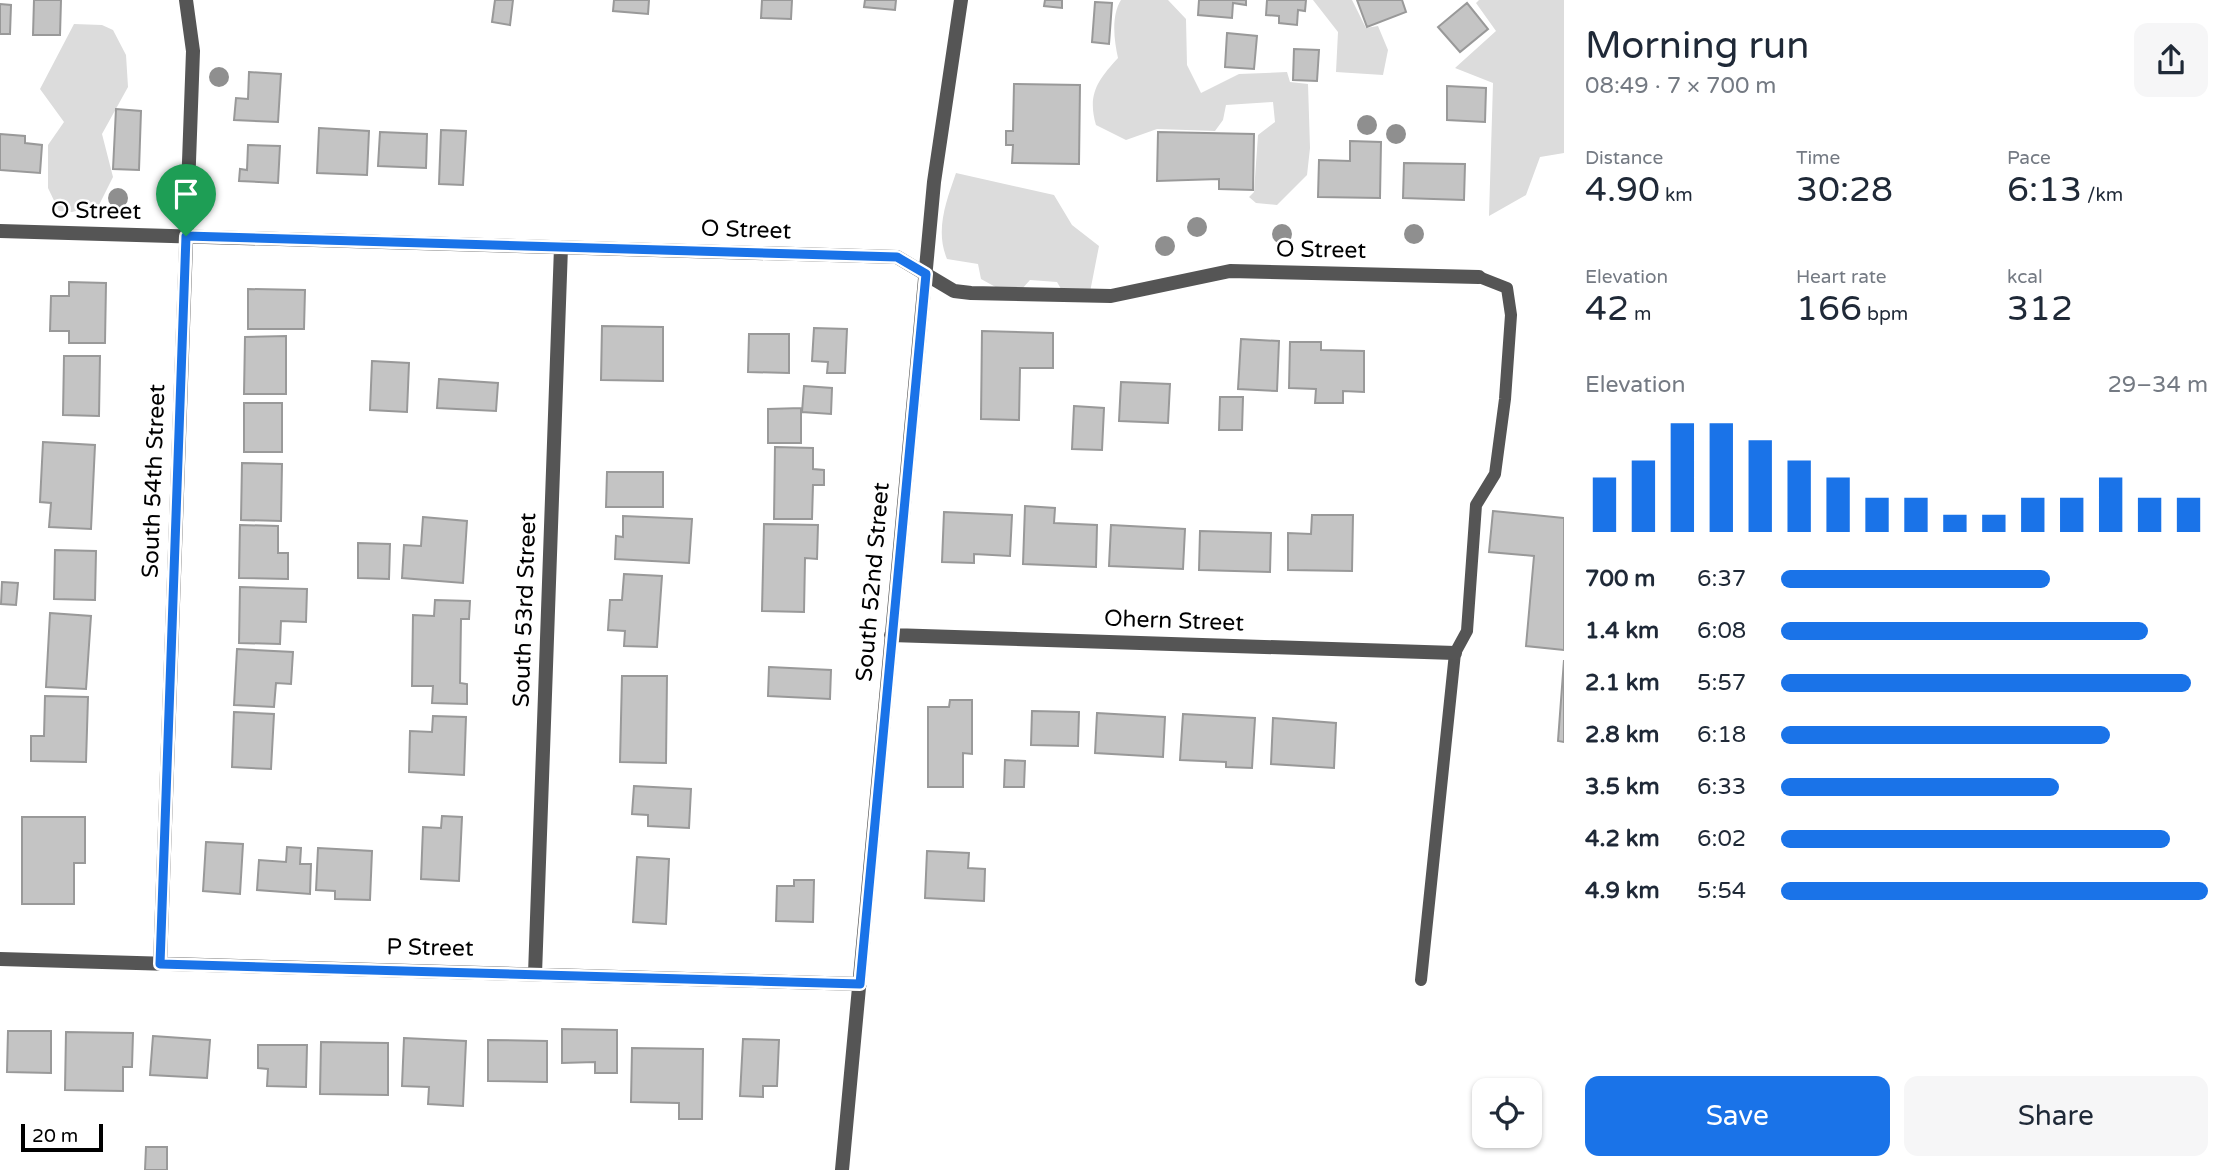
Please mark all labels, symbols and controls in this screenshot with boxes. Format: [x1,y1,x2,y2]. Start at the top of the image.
text: Morning run [1585,23,1809,69]
button: share [2134,23,2208,97]
text: 08:49 · 7 × 700 m [1585,72,1776,100]
text: Distance [1585,147,1663,169]
text: Time [1796,147,1840,169]
text: Pace [2007,147,2051,169]
pin [156,164,216,236]
text: 4.90 [1585,169,1660,211]
text: 30:28 [1796,169,1893,211]
text: 6:13 [2007,169,2082,211]
icon: arrive [167,175,205,213]
text: km [1660,184,1693,206]
text: /km [2082,184,2123,206]
street label: O Street [51,196,142,226]
street label: O Street [700,214,792,246]
street label: O Street [1276,235,1367,265]
text: Elevation [1585,266,1668,288]
text: Heart rate [1796,266,1887,288]
text: kcal [2007,266,2043,288]
text: 42 [1585,288,1629,330]
text: 166 [1796,288,1862,330]
text: 312 [2007,288,2073,330]
text: m [1629,303,1651,325]
text: bpm [1862,303,1908,325]
text: Elevation [1585,371,1686,399]
text: 29–34 m [2107,371,2208,399]
street label: South 54th Street [137,383,171,579]
street label: South 52nd Street [850,481,896,683]
street label: South 53rd Street [508,512,542,708]
text: 700 m [1585,565,1655,593]
text: 6:37 [1697,565,1746,593]
street label: Ohern Street [1104,605,1245,637]
text: 1.4 km [1585,617,1659,645]
text: 6:08 [1697,617,1746,645]
text: 2.1 km [1585,669,1660,697]
text: 5:57 [1697,669,1746,697]
text: 2.8 km [1585,721,1659,749]
text: 6:18 [1697,721,1746,749]
text: 3.5 km [1585,773,1660,801]
text: 6:33 [1697,773,1746,801]
text: 4.2 km [1585,825,1660,853]
text: 6:02 [1697,825,1746,853]
text: 4.9 km [1585,877,1660,905]
text: 5:54 [1697,877,1746,905]
street label: P Street [386,933,474,963]
button: Save [1585,1076,1890,1156]
button: Share [1904,1076,2208,1156]
map controls [1472,1078,1542,1148]
button: locate [1472,1078,1542,1148]
scale bar [21,1121,103,1153]
text: 20 m [32,1125,78,1147]

